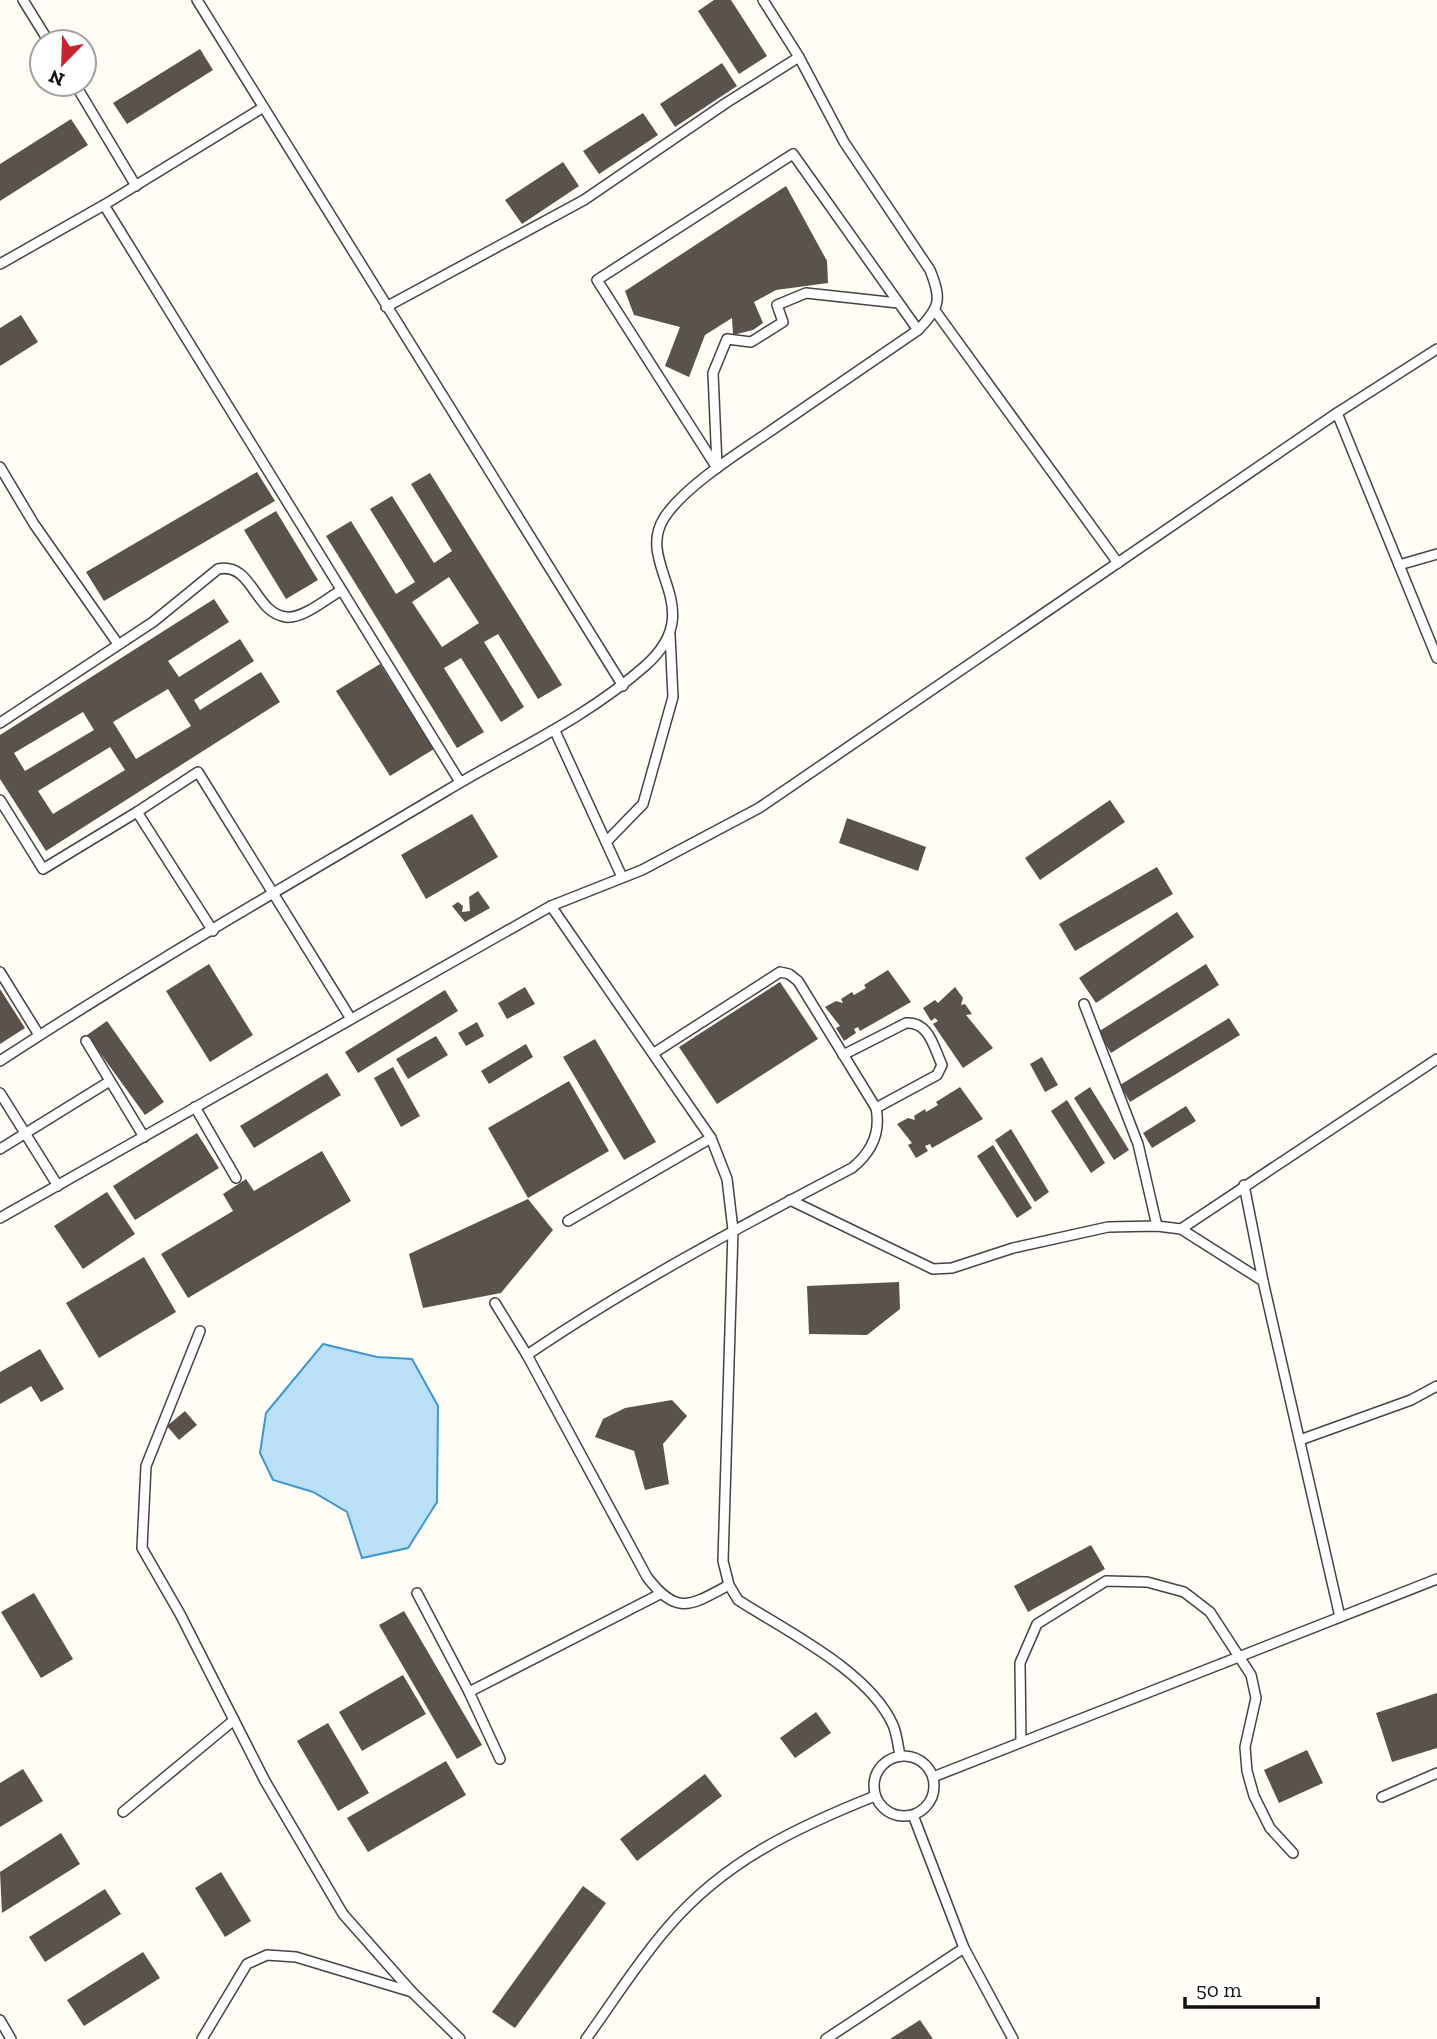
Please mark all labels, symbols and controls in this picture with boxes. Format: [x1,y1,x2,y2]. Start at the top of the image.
north arrow [28,28,98,98]
text: N [45,65,68,92]
scale bar [1185,1966,1318,2010]
text: 50 m [1196,1977,1242,2002]

